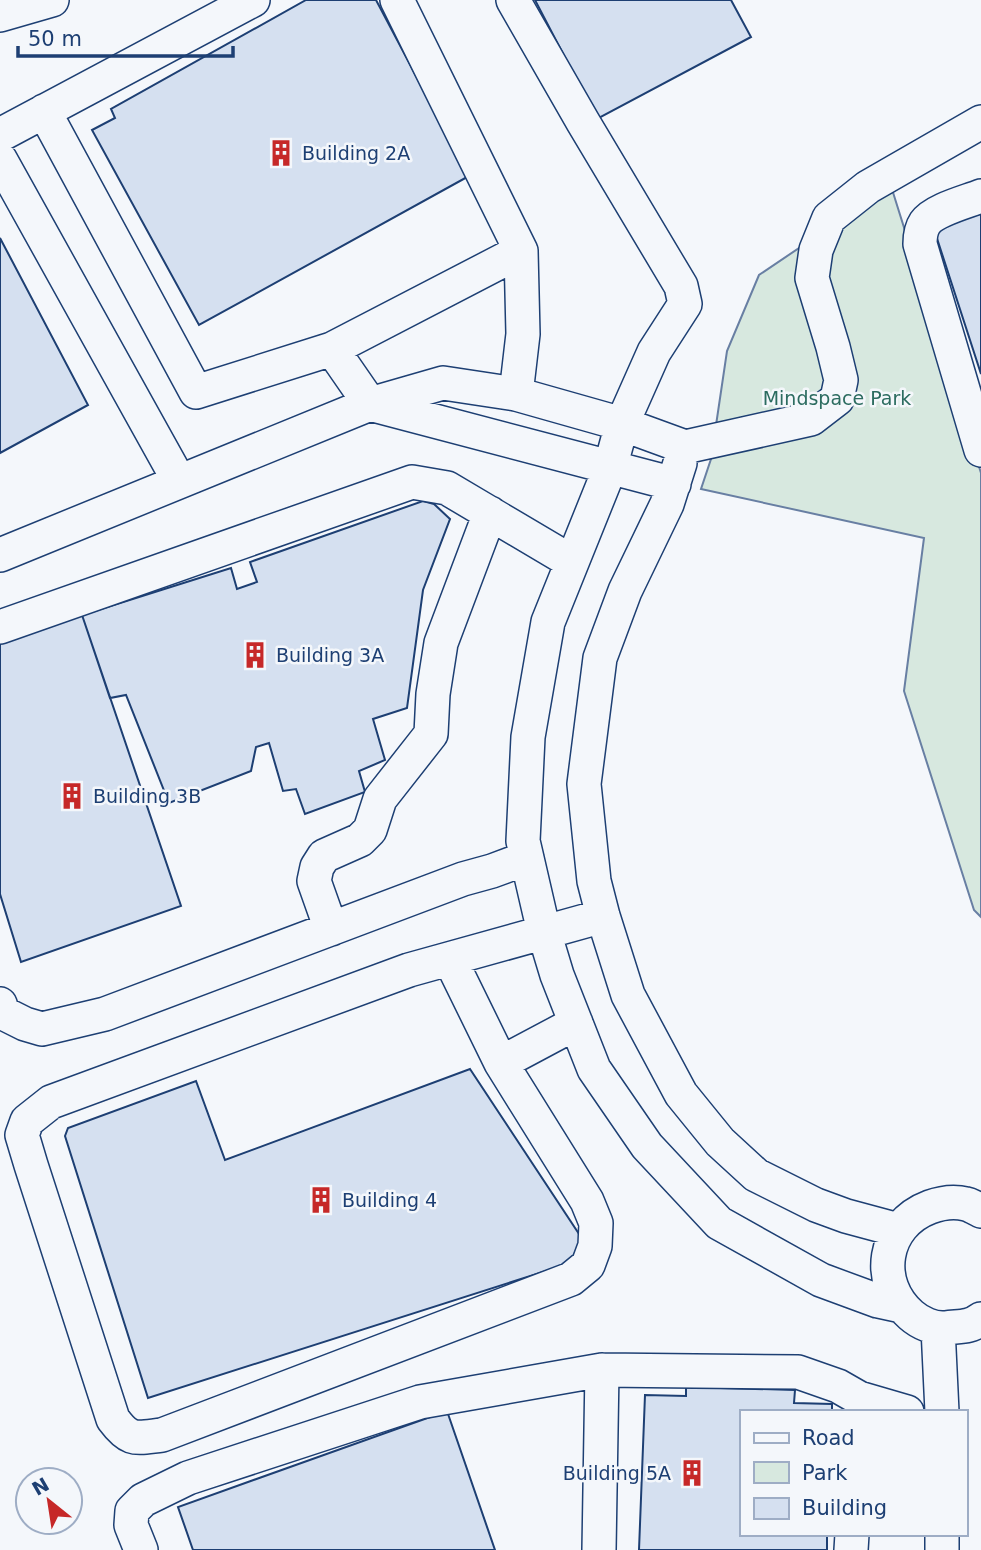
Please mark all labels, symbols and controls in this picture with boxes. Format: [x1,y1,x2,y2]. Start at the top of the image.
scale bar [18,14,233,58]
text: 50 m [28,27,82,51]
building icon: Building 2A [266,138,296,168]
place label: Building 2A [302,142,410,164]
park label: Mindspace Park [763,387,911,409]
building icon: Building 3A [240,640,270,670]
place label: Building 3A [276,644,384,666]
building icon: Building 3B [57,781,87,811]
place label: Building 3B [93,785,201,807]
building icon: Building 4 [306,1185,336,1215]
place label: Building 4 [342,1189,437,1211]
legend [740,1410,967,1536]
text: Road [802,1426,855,1450]
building icon: Building 5A [677,1458,707,1488]
text: Park [802,1461,848,1485]
place label: Building 5A [563,1462,671,1484]
north arrow [14,1466,84,1536]
text: N [28,1473,53,1500]
text: Building [802,1496,887,1520]

